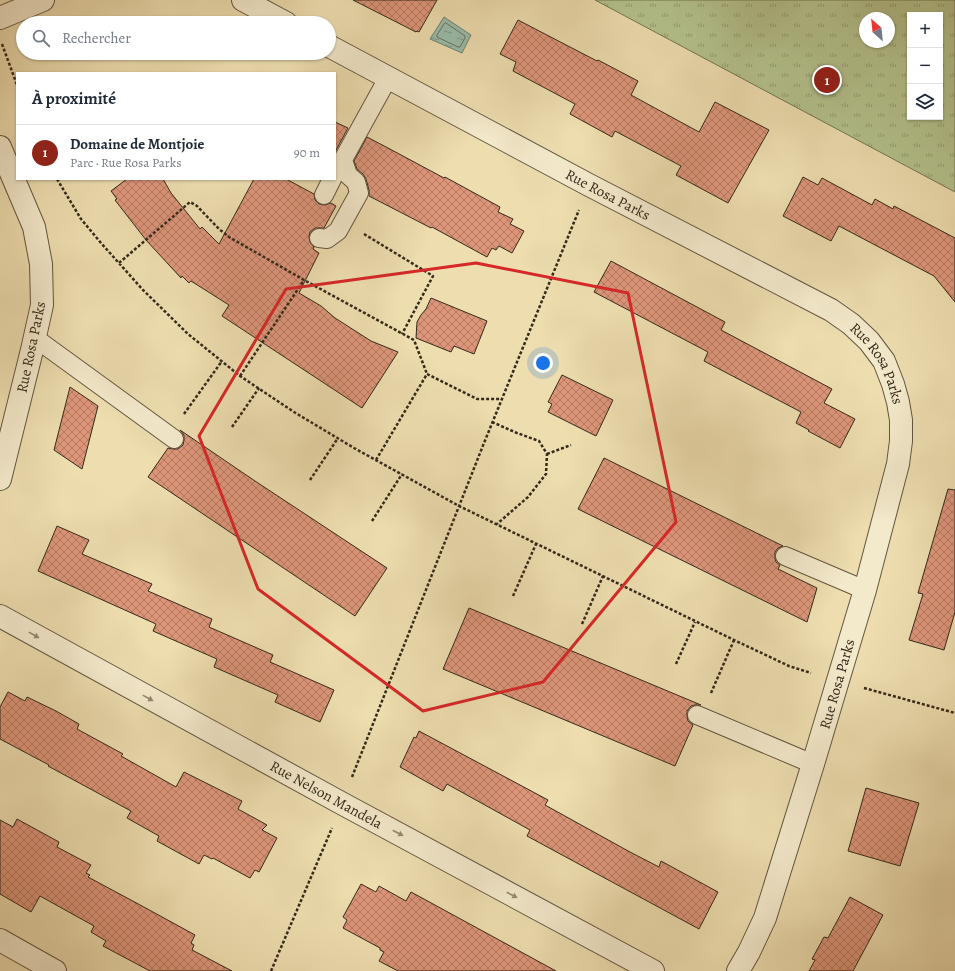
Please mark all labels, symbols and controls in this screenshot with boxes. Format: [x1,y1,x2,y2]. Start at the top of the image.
north arrow [859,12,895,48]
map controls [907,12,943,120]
button: + [907,12,943,48]
search box [16,16,336,60]
icon: search [30,27,52,49]
text: Rechercher [62,28,131,48]
button: − [907,48,943,84]
pin: 1 [814,65,840,95]
button: layers [907,84,943,120]
text: À proximité [32,87,116,110]
text: Domaine de Montjoie [70,134,205,154]
text: 1 [43,144,47,161]
text: 90 m [294,144,320,161]
text: Parc · Rue Rosa Parks [70,154,182,171]
street label: Rue Rosa Parks [562,164,654,225]
street label: Rue Rosa Parks [12,299,50,395]
street label: Rue Rosa Parks [846,318,908,406]
your location [533,353,553,373]
one-way arrow [28,632,40,639]
street label: Rue Rosa Parks [815,637,859,731]
one-way arrow [142,694,154,701]
street label: Rue Nelson Mandela [266,756,386,833]
one-way arrow [392,830,404,837]
one-way arrow [506,892,518,898]

